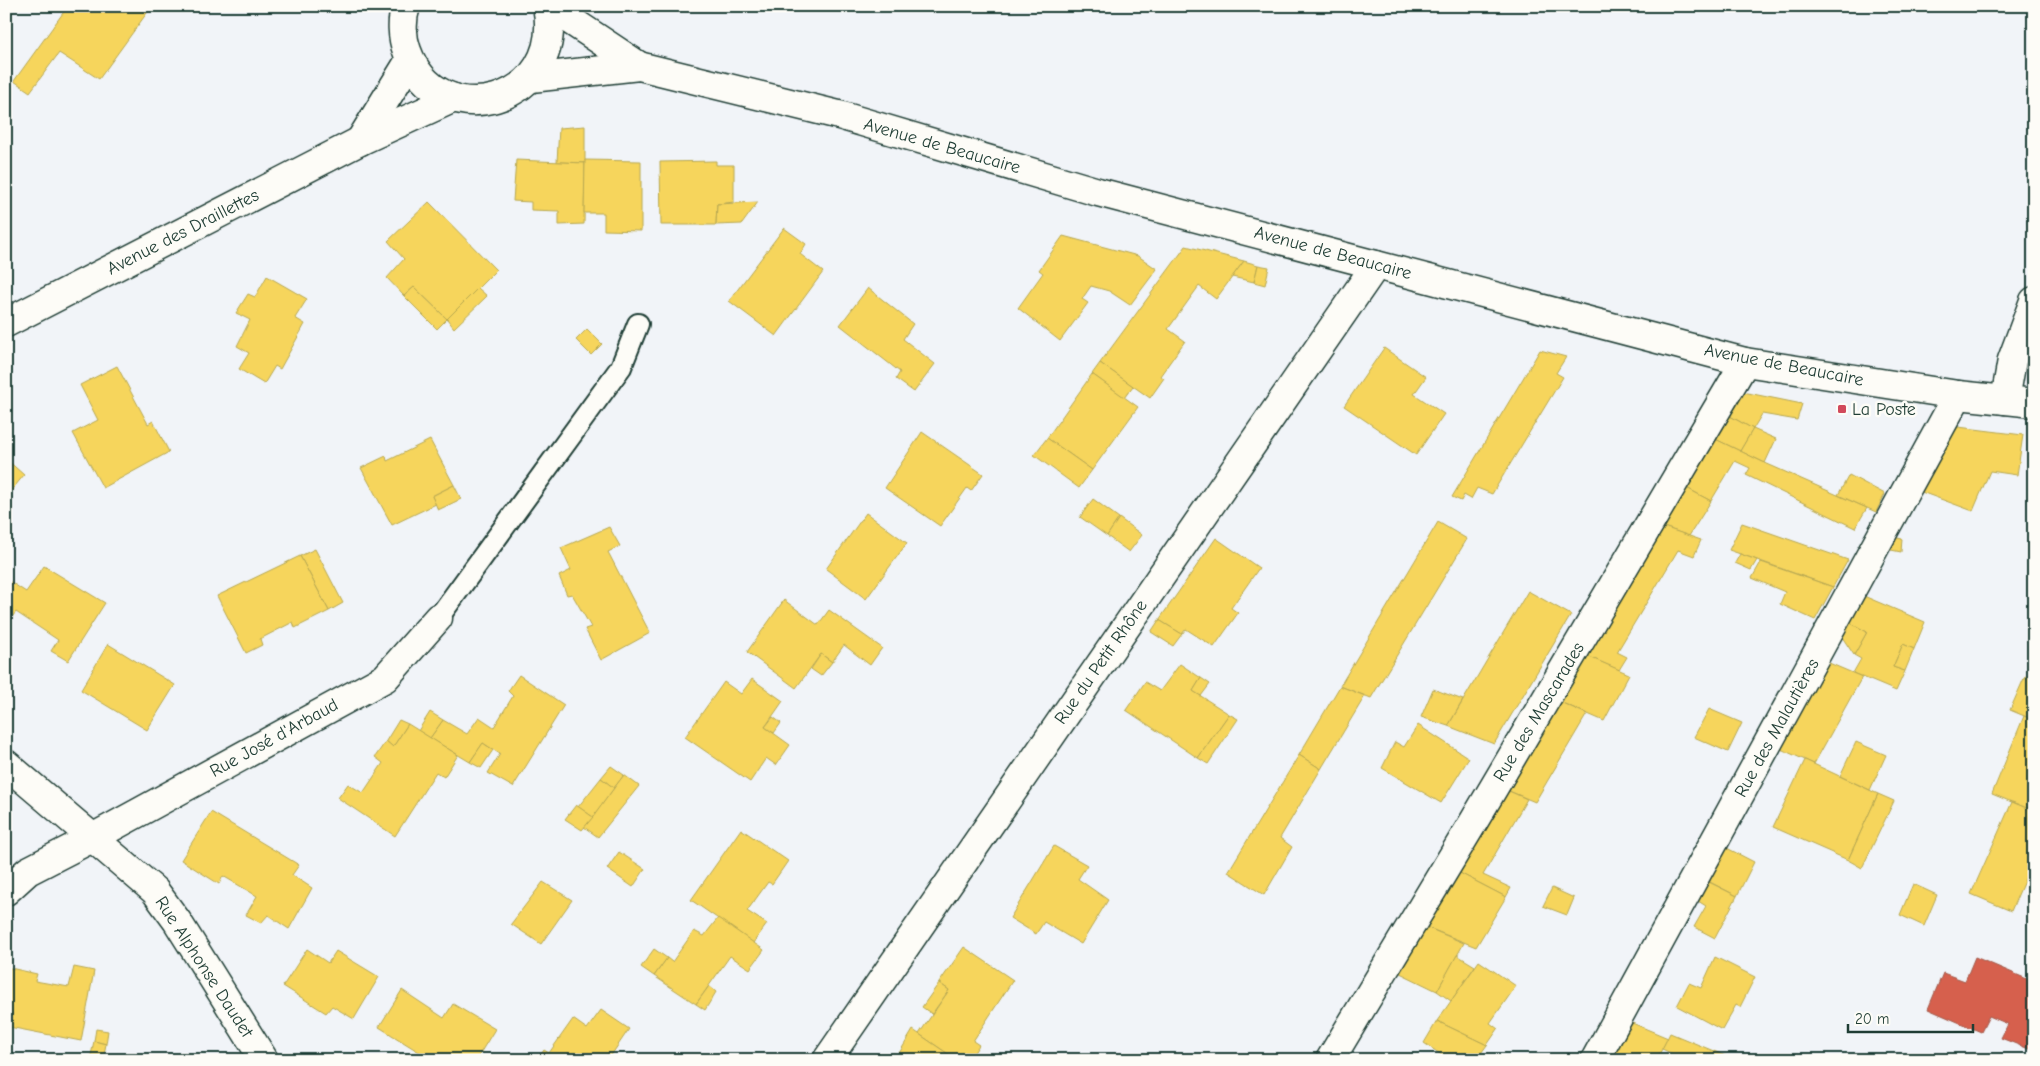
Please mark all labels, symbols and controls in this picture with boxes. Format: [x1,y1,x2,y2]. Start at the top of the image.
street label: Avenue de Beaucaire [861,114,1023,178]
street label: Avenue des Draillettes [104,185,262,279]
street label: Avenue de Beaucaire [1252,222,1414,284]
street label: Avenue de Beaucaire [1703,339,1865,391]
place label: La Poste [1852,399,1916,420]
marker: La Poste [1836,403,1848,415]
street label: Rue du Petit Rhône [1050,596,1152,728]
street label: Rue des Mascarades [1489,638,1589,786]
street label: Rue des Malautières [1730,655,1824,801]
street label: Rue José d'Arbaud [206,694,342,782]
street label: Rue Alphonse Daudet [151,893,258,1042]
scale bar [1848,1001,1972,1033]
text: 20 m [1855,1010,1889,1028]

